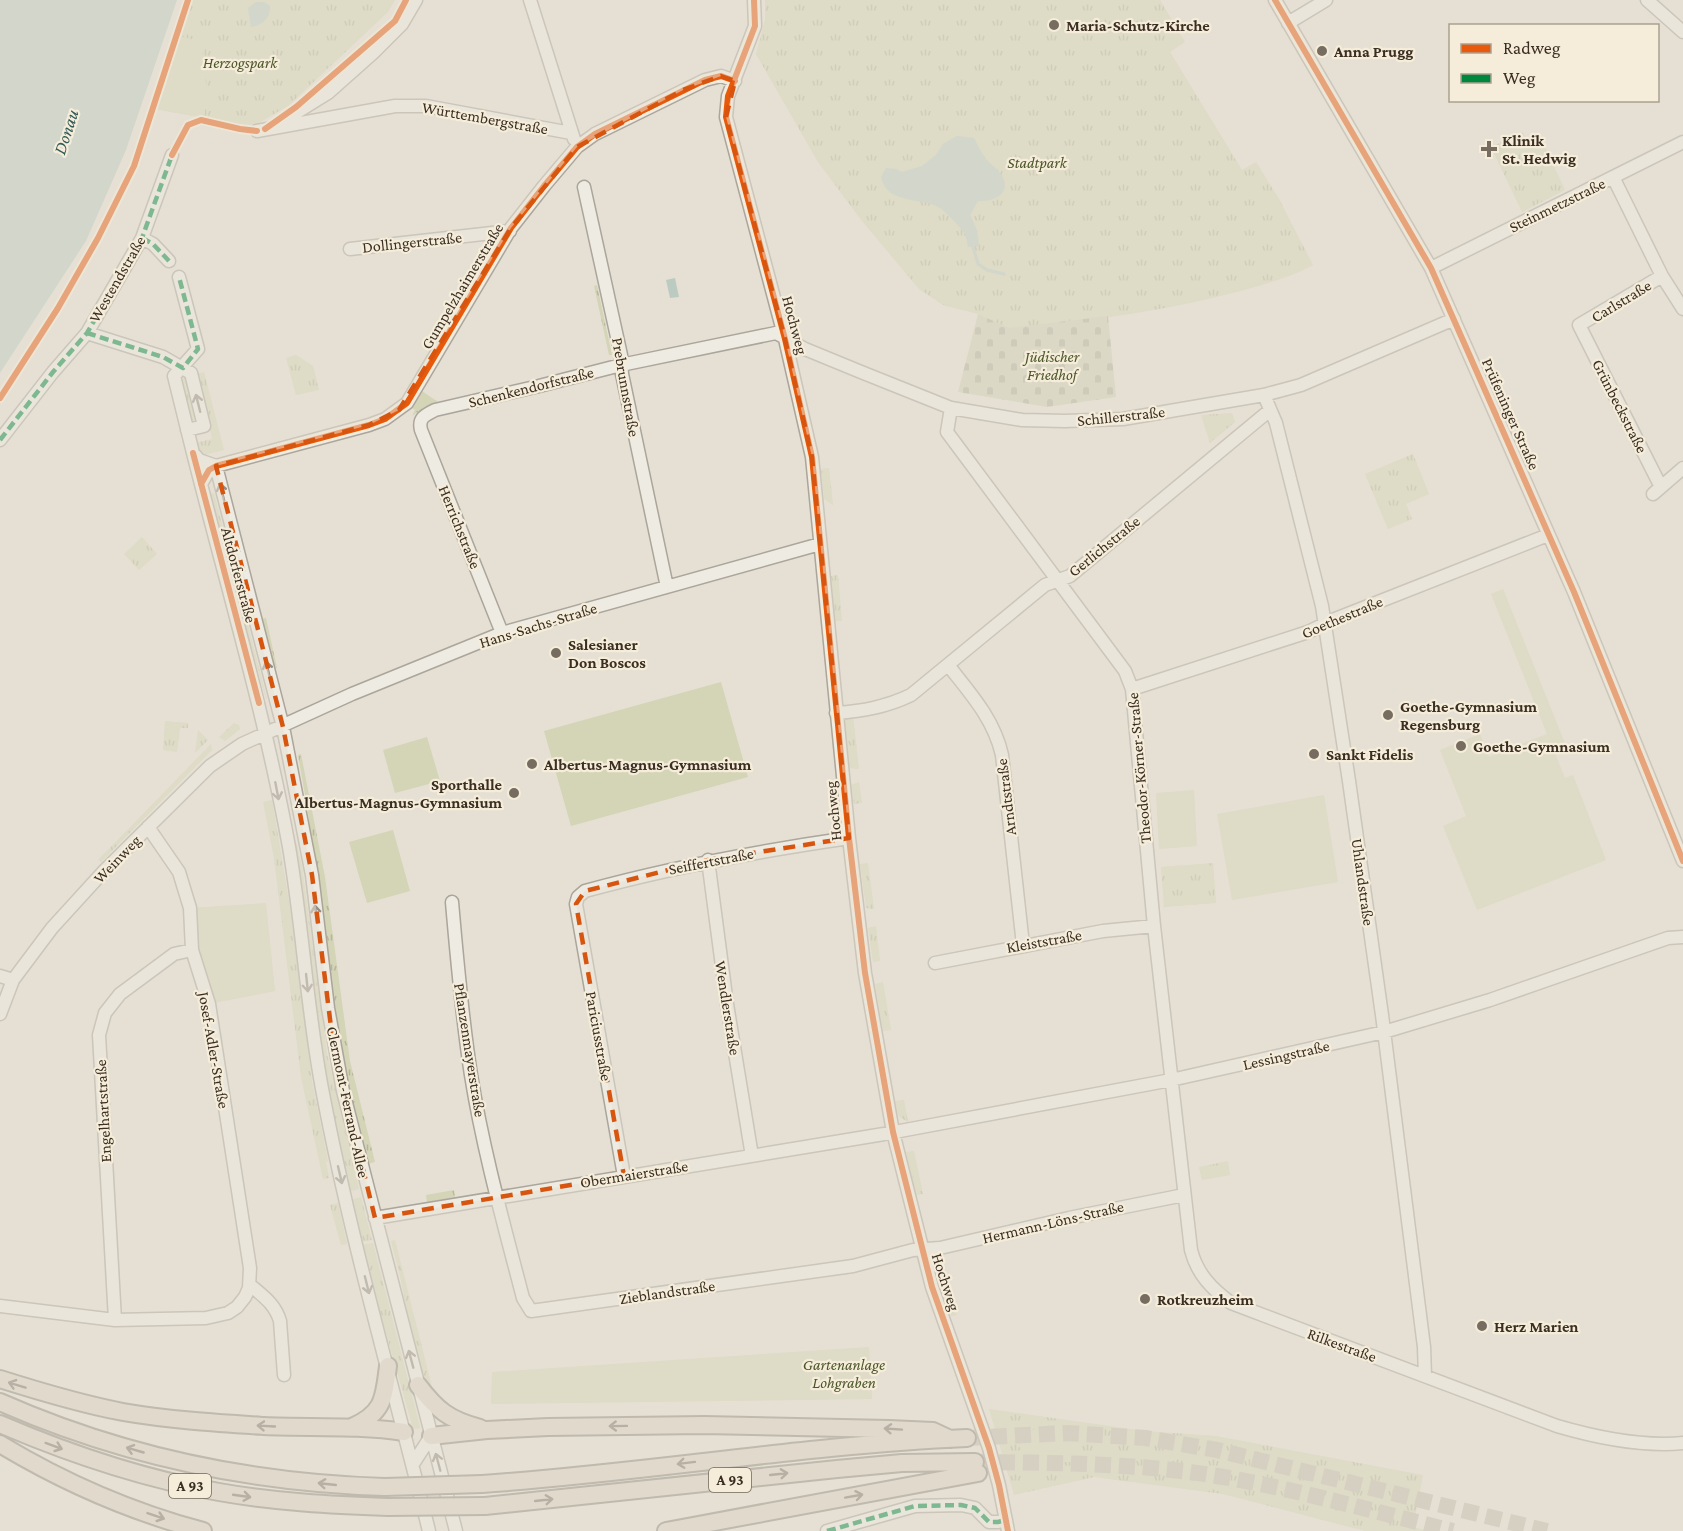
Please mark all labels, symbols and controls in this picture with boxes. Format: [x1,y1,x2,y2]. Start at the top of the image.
place label: Maria-Schutz-Kirche [1066,17,1210,34]
marker: Maria-Schutz-Kirche [1047,18,1061,32]
legend [1449,24,1659,102]
text: Radweg [1503,38,1561,58]
place label: Anna Prugg [1333,43,1413,60]
marker: Anna Prugg [1315,44,1329,58]
park label: Herzogspark [203,54,278,72]
text: Weg [1503,68,1536,88]
street label: Württembergstraße [421,99,549,138]
water label: Donau [49,107,83,157]
place label: Klinik St. Hedwig [1502,132,1576,167]
marker: Klinik St. Hedwig [1480,140,1498,158]
park label: Stadtpark [1007,154,1068,172]
street label: Steinmetzstraße [1506,174,1608,236]
street label: Gumpelzhaimerstraße [418,220,507,353]
street label: Dollingerstraße [361,228,463,257]
street label: Westendstraße [85,233,149,325]
street label: Carlstraße [1588,277,1654,325]
street label: Hochweg [778,294,811,357]
street label: Prebrunnstraße [609,336,643,438]
park label: Jüdischer Friedhof [1022,348,1080,384]
street label: Prüfeninger Straße [1478,356,1543,473]
street label: Grünbeckstraße [1589,356,1651,456]
street label: Schenkendorfstraße [467,363,595,411]
one-way arrow [192,394,204,413]
street label: Schillerstraße [1076,403,1166,429]
one-way arrow [216,483,228,502]
street label: Herrichstraße [436,483,484,571]
street label: Gerlichstraße [1065,512,1143,580]
street label: Altdorferstraße [218,525,260,625]
street label: Goethestraße [1299,592,1385,642]
street label: Hans-Sachs-Straße [477,599,599,651]
place label: Salesianer Don Boscos [568,636,646,671]
marker: Salesianer Don Boscos [549,646,563,660]
one-way arrow [262,661,273,680]
street label: Theodor-Körner-Straße [1124,692,1154,844]
place label: Goethe-Gymnasium Regensburg [1400,698,1538,733]
marker: Goethe-Gymnasium Regensburg [1381,708,1395,722]
place label: Goethe-Gymnasium [1473,738,1611,755]
marker: Goethe-Gymnasium [1454,739,1468,753]
place label: Sankt Fidelis [1326,746,1414,763]
marker: Sankt Fidelis [1307,747,1321,761]
place label: Albertus-Magnus-Gymnasium [543,756,752,773]
marker: Albertus-Magnus-Gymnasium [525,757,539,771]
street label: Arndtstraße [993,758,1019,836]
place label: Sporthalle Albertus-Magnus-Gymnasium [294,776,503,811]
one-way arrow [272,780,283,800]
street label: Hochweg [821,780,846,842]
marker: Sporthalle Albertus-Magnus-Gymnasium [507,786,521,800]
street label: Weinweg [90,831,145,887]
street label: Uhlandstraße [1348,837,1378,927]
street label: Seiffertstraße [667,844,755,878]
one-way arrow [311,904,322,924]
street label: Kleiststraße [1005,926,1083,956]
street label: Wendlerstraße [712,960,744,1056]
one-way arrow [302,973,313,993]
street label: Pflanzenmayerstraße [450,982,489,1118]
street label: Josef-Adler-Straße [194,988,233,1110]
street label: Pariciusstraße [583,990,615,1082]
street label: Clermont-Ferrand-Allee [324,1025,372,1179]
street label: Lessingstraße [1241,1037,1331,1074]
street label: Engelhartstraße [92,1059,115,1163]
street label: Obermaierstraße [579,1157,689,1191]
one-way arrow [335,1165,346,1184]
street label: Hermann-Löns-Straße [981,1197,1125,1247]
street label: Hochweg [928,1251,963,1314]
one-way arrow [362,1275,373,1294]
street label: Zieblandstraße [618,1277,716,1307]
place label: Rotkreuzheim [1157,1291,1254,1308]
marker: Rotkreuzheim [1138,1292,1152,1306]
place label: Herz Marien [1494,1318,1579,1335]
marker: Herz Marien [1475,1319,1489,1333]
street label: Rilkestraße [1305,1325,1379,1365]
one-way arrow [405,1350,417,1369]
park label: Gartenanlage Lohgraben [803,1356,885,1392]
one-way arrow [8,1379,27,1390]
one-way arrow [257,1420,277,1431]
one-way arrow [608,1420,628,1432]
one-way arrow [883,1423,903,1434]
one-way arrow [44,1442,63,1453]
one-way arrow [126,1444,145,1455]
one-way arrow [432,1453,443,1472]
one-way arrow [676,1458,696,1469]
road number: A 93 [709,1468,751,1492]
one-way arrow [769,1468,789,1479]
road number: A 93 [169,1474,211,1498]
one-way arrow [317,1478,337,1489]
one-way arrow [232,1490,252,1501]
one-way arrow [844,1490,863,1501]
one-way arrow [533,1494,553,1505]
one-way arrow [146,1511,165,1522]

